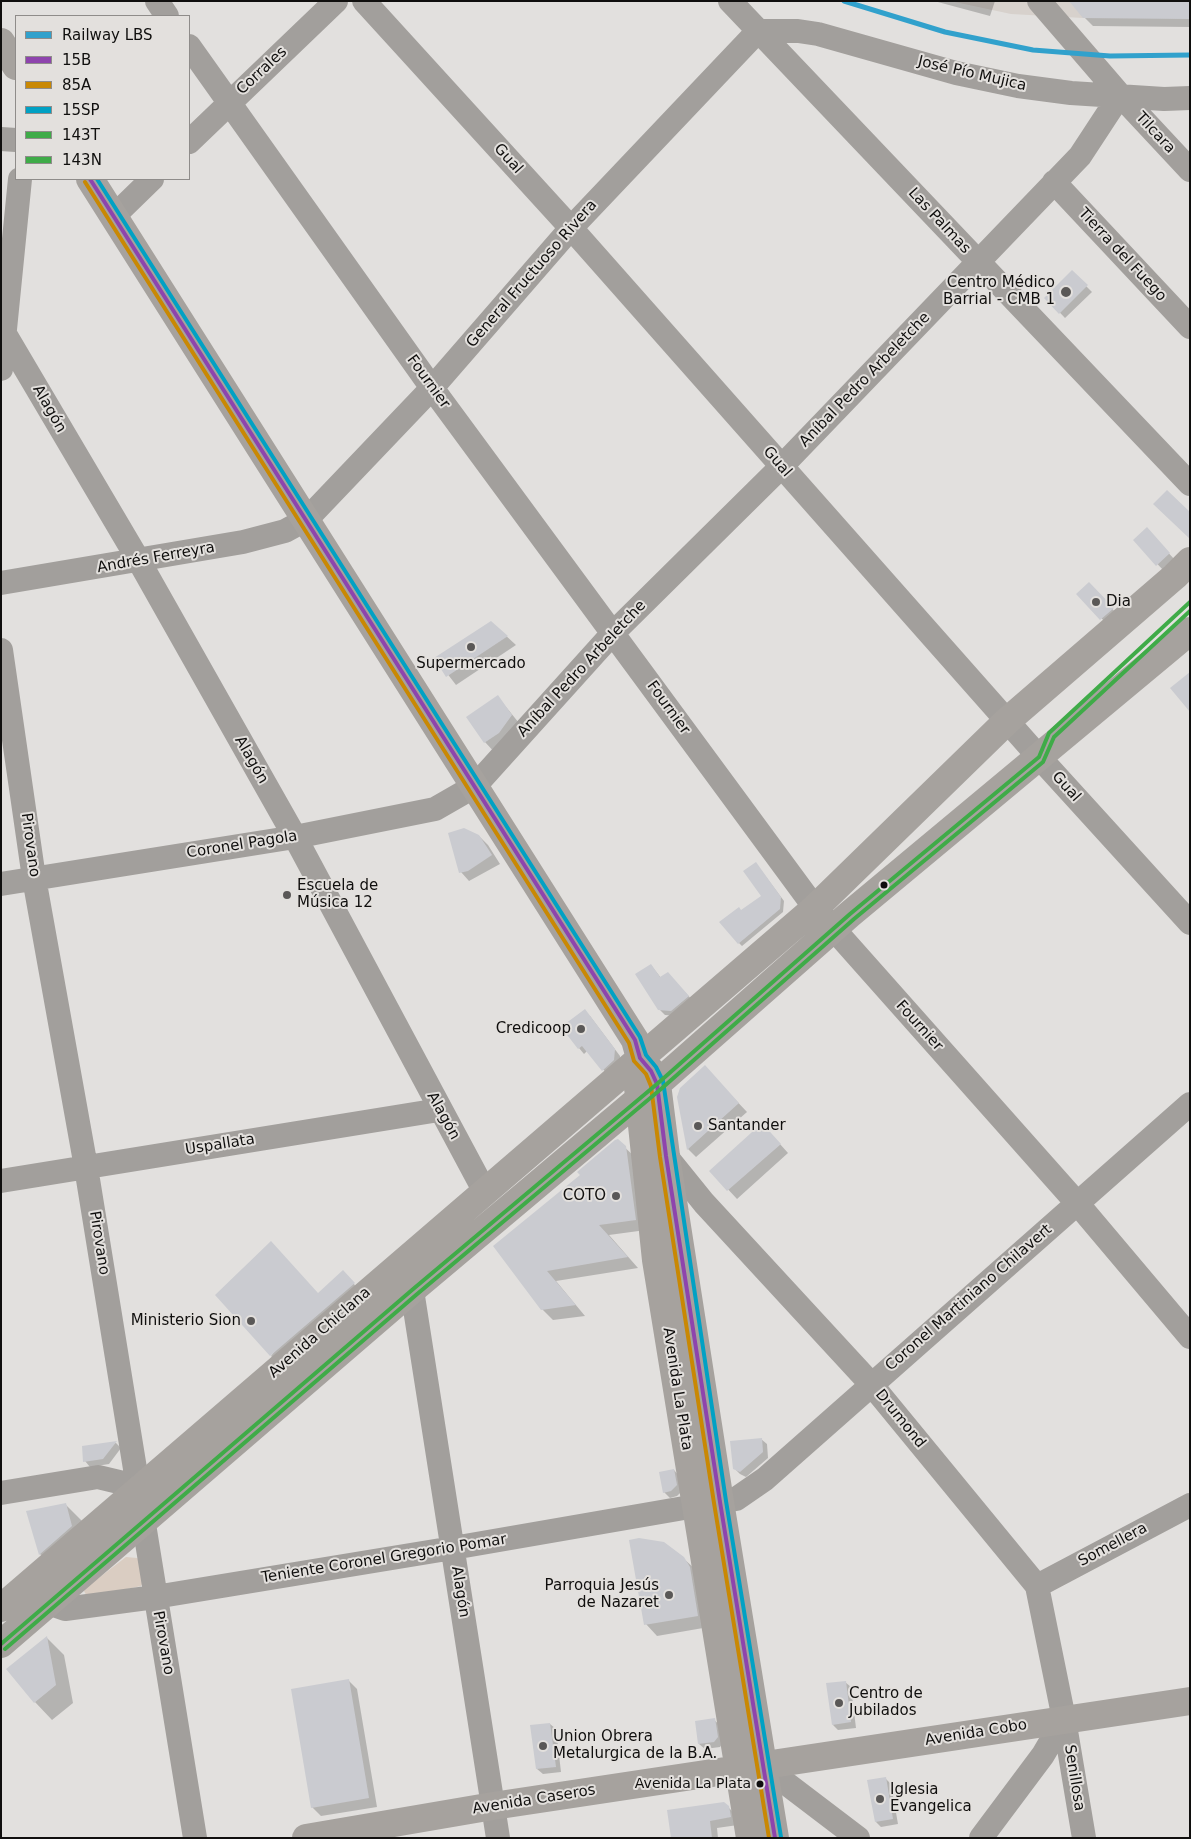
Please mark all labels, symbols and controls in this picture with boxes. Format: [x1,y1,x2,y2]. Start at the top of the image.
legend [15,15,190,180]
text: Railway LBS [62,26,153,44]
street label: Corrales [233,43,291,99]
text: 15B [62,51,91,69]
street label: José Pío Mujica [916,53,1028,95]
text: 85A [62,76,91,94]
text: 15SP [62,101,100,119]
street label: Tilcara [1131,109,1179,157]
text: 143T [62,126,100,144]
street label: Gual [490,140,526,178]
text: 143N [62,151,102,169]
street label: Las Palmas [904,184,974,258]
street label: General Fructuoso Rivera [463,197,601,351]
street label: Tierra del Fuego [1074,205,1170,305]
place label: Centro Médico Barrial - CMB 1 [943,274,1055,309]
marker: Centro Médico Barrial - CMB 1 [1059,285,1073,299]
street label: Aníbal Pedro Arbeletche [796,309,934,451]
street label: Fournier [403,352,453,412]
street label: Alagón [28,382,70,436]
street label: Gual [759,443,795,481]
street label: Andrés Ferreyra [96,539,216,577]
place label: Dia [1106,593,1131,611]
marker: Dia [1090,596,1102,608]
street label: Aníbal Pedro Arbeletche [514,597,650,741]
marker: Supermercado [465,641,477,653]
place label: Supermercado [416,655,526,673]
street label: Fournier [643,678,693,738]
street label: Alagón [230,733,272,787]
street label: Gual [1048,768,1084,806]
street label: Pirovano [17,812,43,878]
street label: Coronel Pagola [185,827,299,863]
place label: Escuela de Música 12 [297,877,378,912]
unlabelled marker [879,880,889,890]
marker: Escuela de Música 12 [281,889,293,901]
street label: Fournier [892,997,946,1055]
place label: Credicoop [496,1020,571,1038]
marker: Credicoop [575,1023,587,1035]
street label: Alagón [423,1089,463,1143]
place label: Santander [708,1117,786,1135]
marker: Santander [692,1120,704,1132]
street label: Uspallata [184,1131,256,1159]
place label: COTO [563,1187,606,1205]
marker: COTO [610,1190,622,1202]
street label: Pirovano [85,1210,113,1276]
street label: Coronel Martiniano Chilavert [882,1221,1056,1375]
street label: Avenida Chiclana [265,1284,375,1382]
place label: Ministerio Sion [131,1312,241,1330]
marker: Ministerio Sion [245,1315,257,1327]
street label: Avenida La Plata [658,1326,696,1452]
street label: Drumond [871,1386,929,1452]
street label: Somellera [1075,1519,1151,1571]
street label: Teniente Coronel Gregorio Pomar [260,1531,508,1587]
street label: Alagón [447,1565,473,1619]
place label: Parroquia Jesús de Nazaret [545,1577,659,1612]
marker: Parroquia Jesús de Nazaret [663,1589,675,1601]
street label: Pirovano [149,1610,177,1676]
place label: Centro de Jubilados [849,1685,923,1720]
marker: Centro de Jubilados [833,1697,845,1709]
street label: Avenida Cobo [924,1716,1028,1750]
place label: Union Obrera Metalurgica de la B.A. [553,1728,717,1763]
marker: Union Obrera Metalurgica de la B.A. [537,1740,549,1752]
street label: Senillosa [1060,1744,1088,1812]
place label: Avenida La Plata [635,1776,751,1792]
marker: Avenida La Plata [755,1779,765,1789]
street label: Avenida Caseros [471,1781,597,1819]
place label: Iglesia Evangelica [890,1781,972,1816]
marker: Iglesia Evangelica [874,1793,886,1805]

